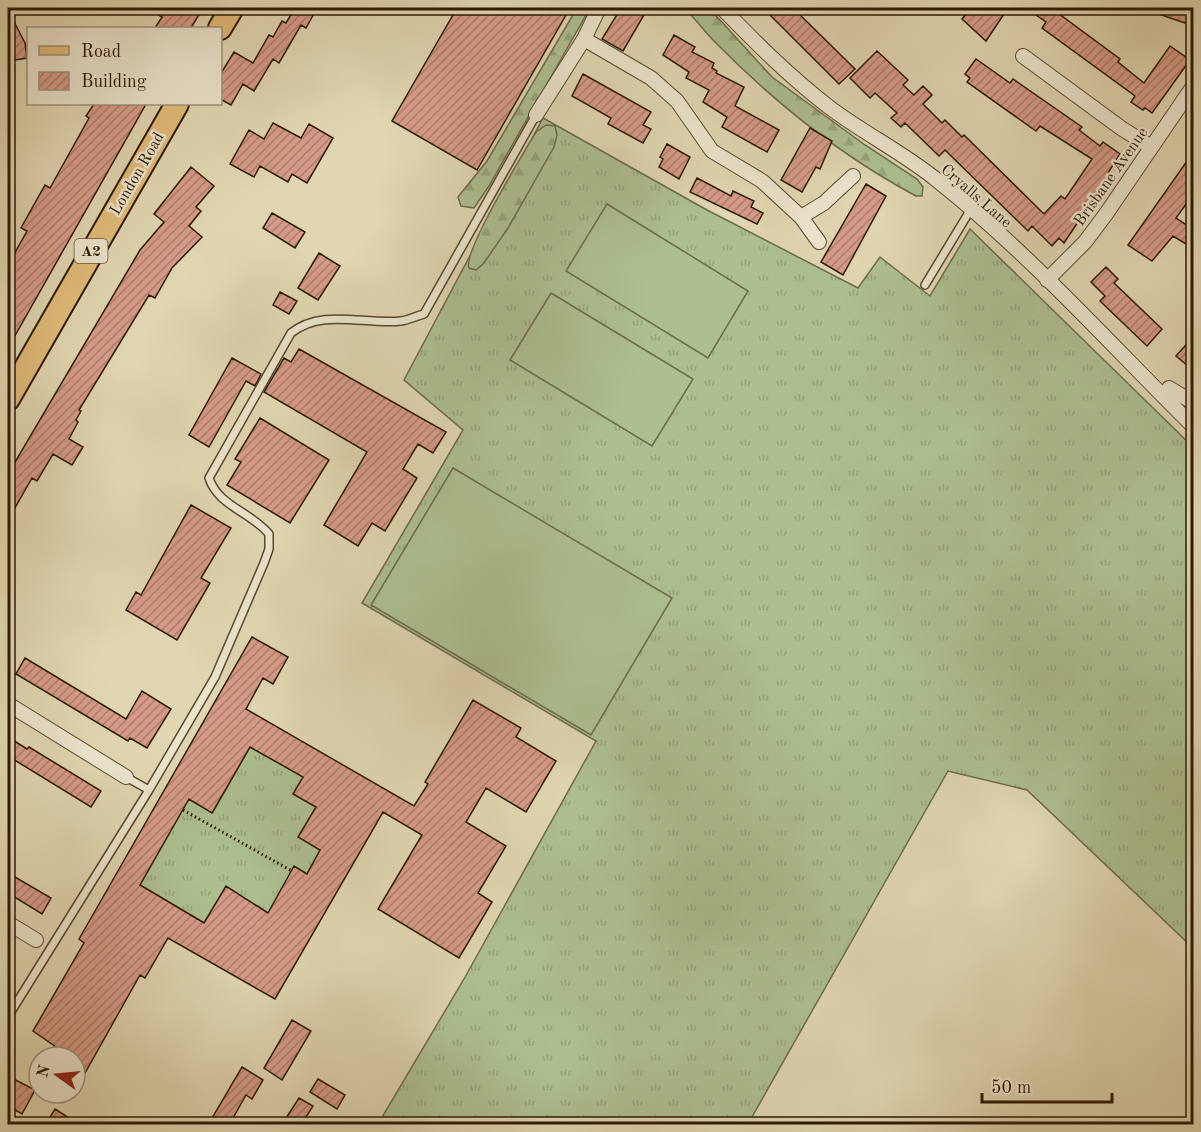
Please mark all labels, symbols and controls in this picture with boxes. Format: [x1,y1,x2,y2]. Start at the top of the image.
legend [27,27,222,105]
text: Road [81,43,121,61]
text: Building [81,73,147,91]
street label: Brisbane Avenue [1072,125,1152,229]
street label: London Road [108,130,168,218]
street label: Cryalls Lane [937,162,1014,231]
road number: A2 [74,239,107,263]
north arrow [27,1045,87,1105]
text: N [35,1063,54,1080]
scale bar [982,1066,1112,1104]
text: 50 m [991,1079,1031,1097]

